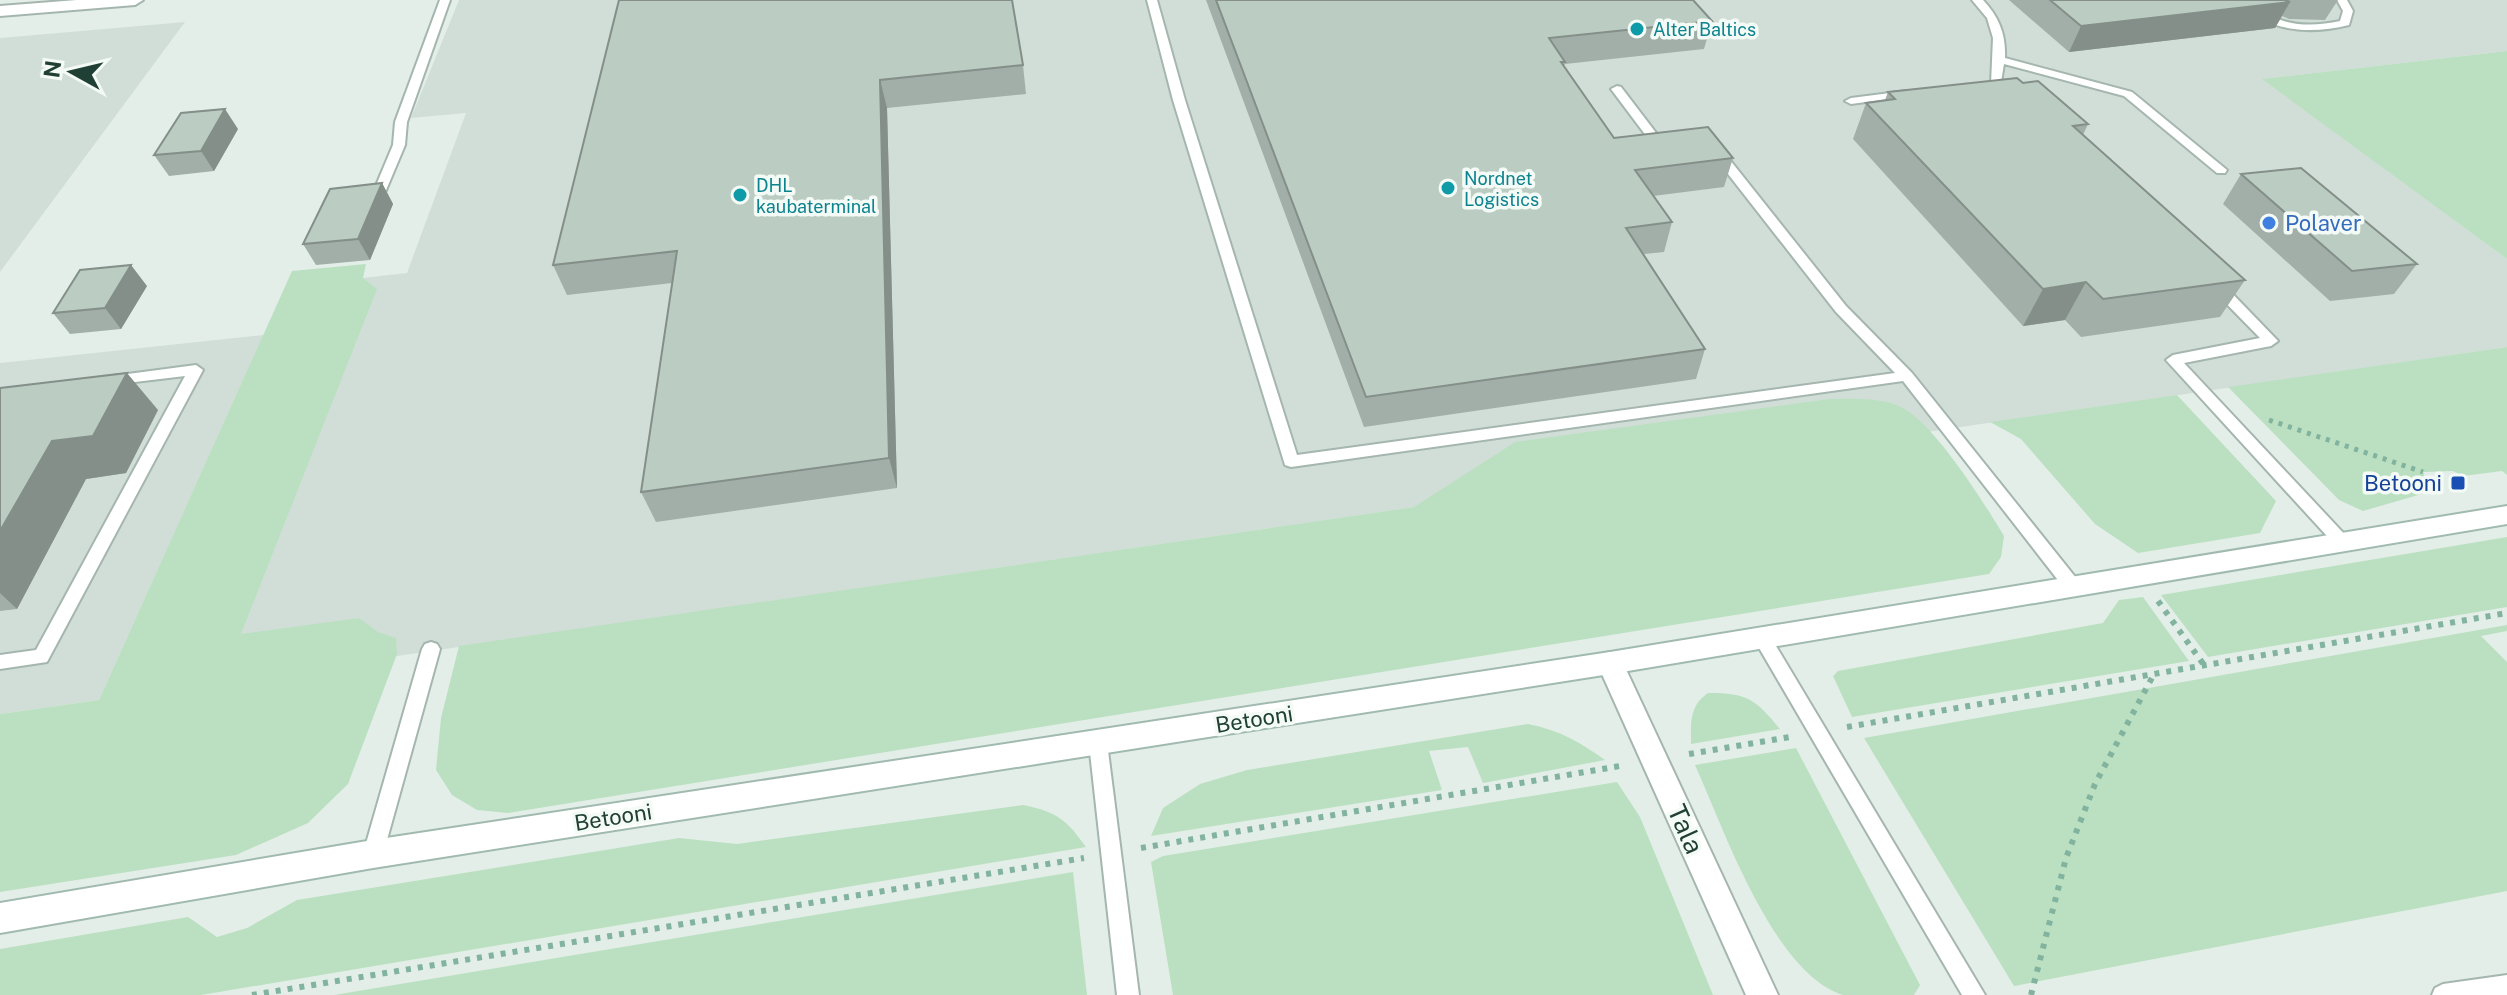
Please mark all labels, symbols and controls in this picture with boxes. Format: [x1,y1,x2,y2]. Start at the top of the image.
place label: Alter Baltics [1653,19,1756,40]
marker: Alter Baltics [1628,20,1646,38]
north arrow [32,32,112,112]
text: N [38,59,66,80]
place label: Nordnet Logistics [1464,168,1539,210]
place label: DHL kaubaterminal [756,175,876,217]
marker: Nordnet Logistics [1439,179,1457,197]
marker: DHL kaubaterminal [731,186,749,204]
place label: Polaver [2285,210,2362,236]
marker: Polaver [2260,214,2278,232]
place label: Betooni [2364,470,2442,496]
marker: Betooni [2449,474,2467,492]
street label: Betooni [1213,700,1295,738]
street label: Betooni [572,798,654,836]
street label: Tala [1662,800,1710,858]

